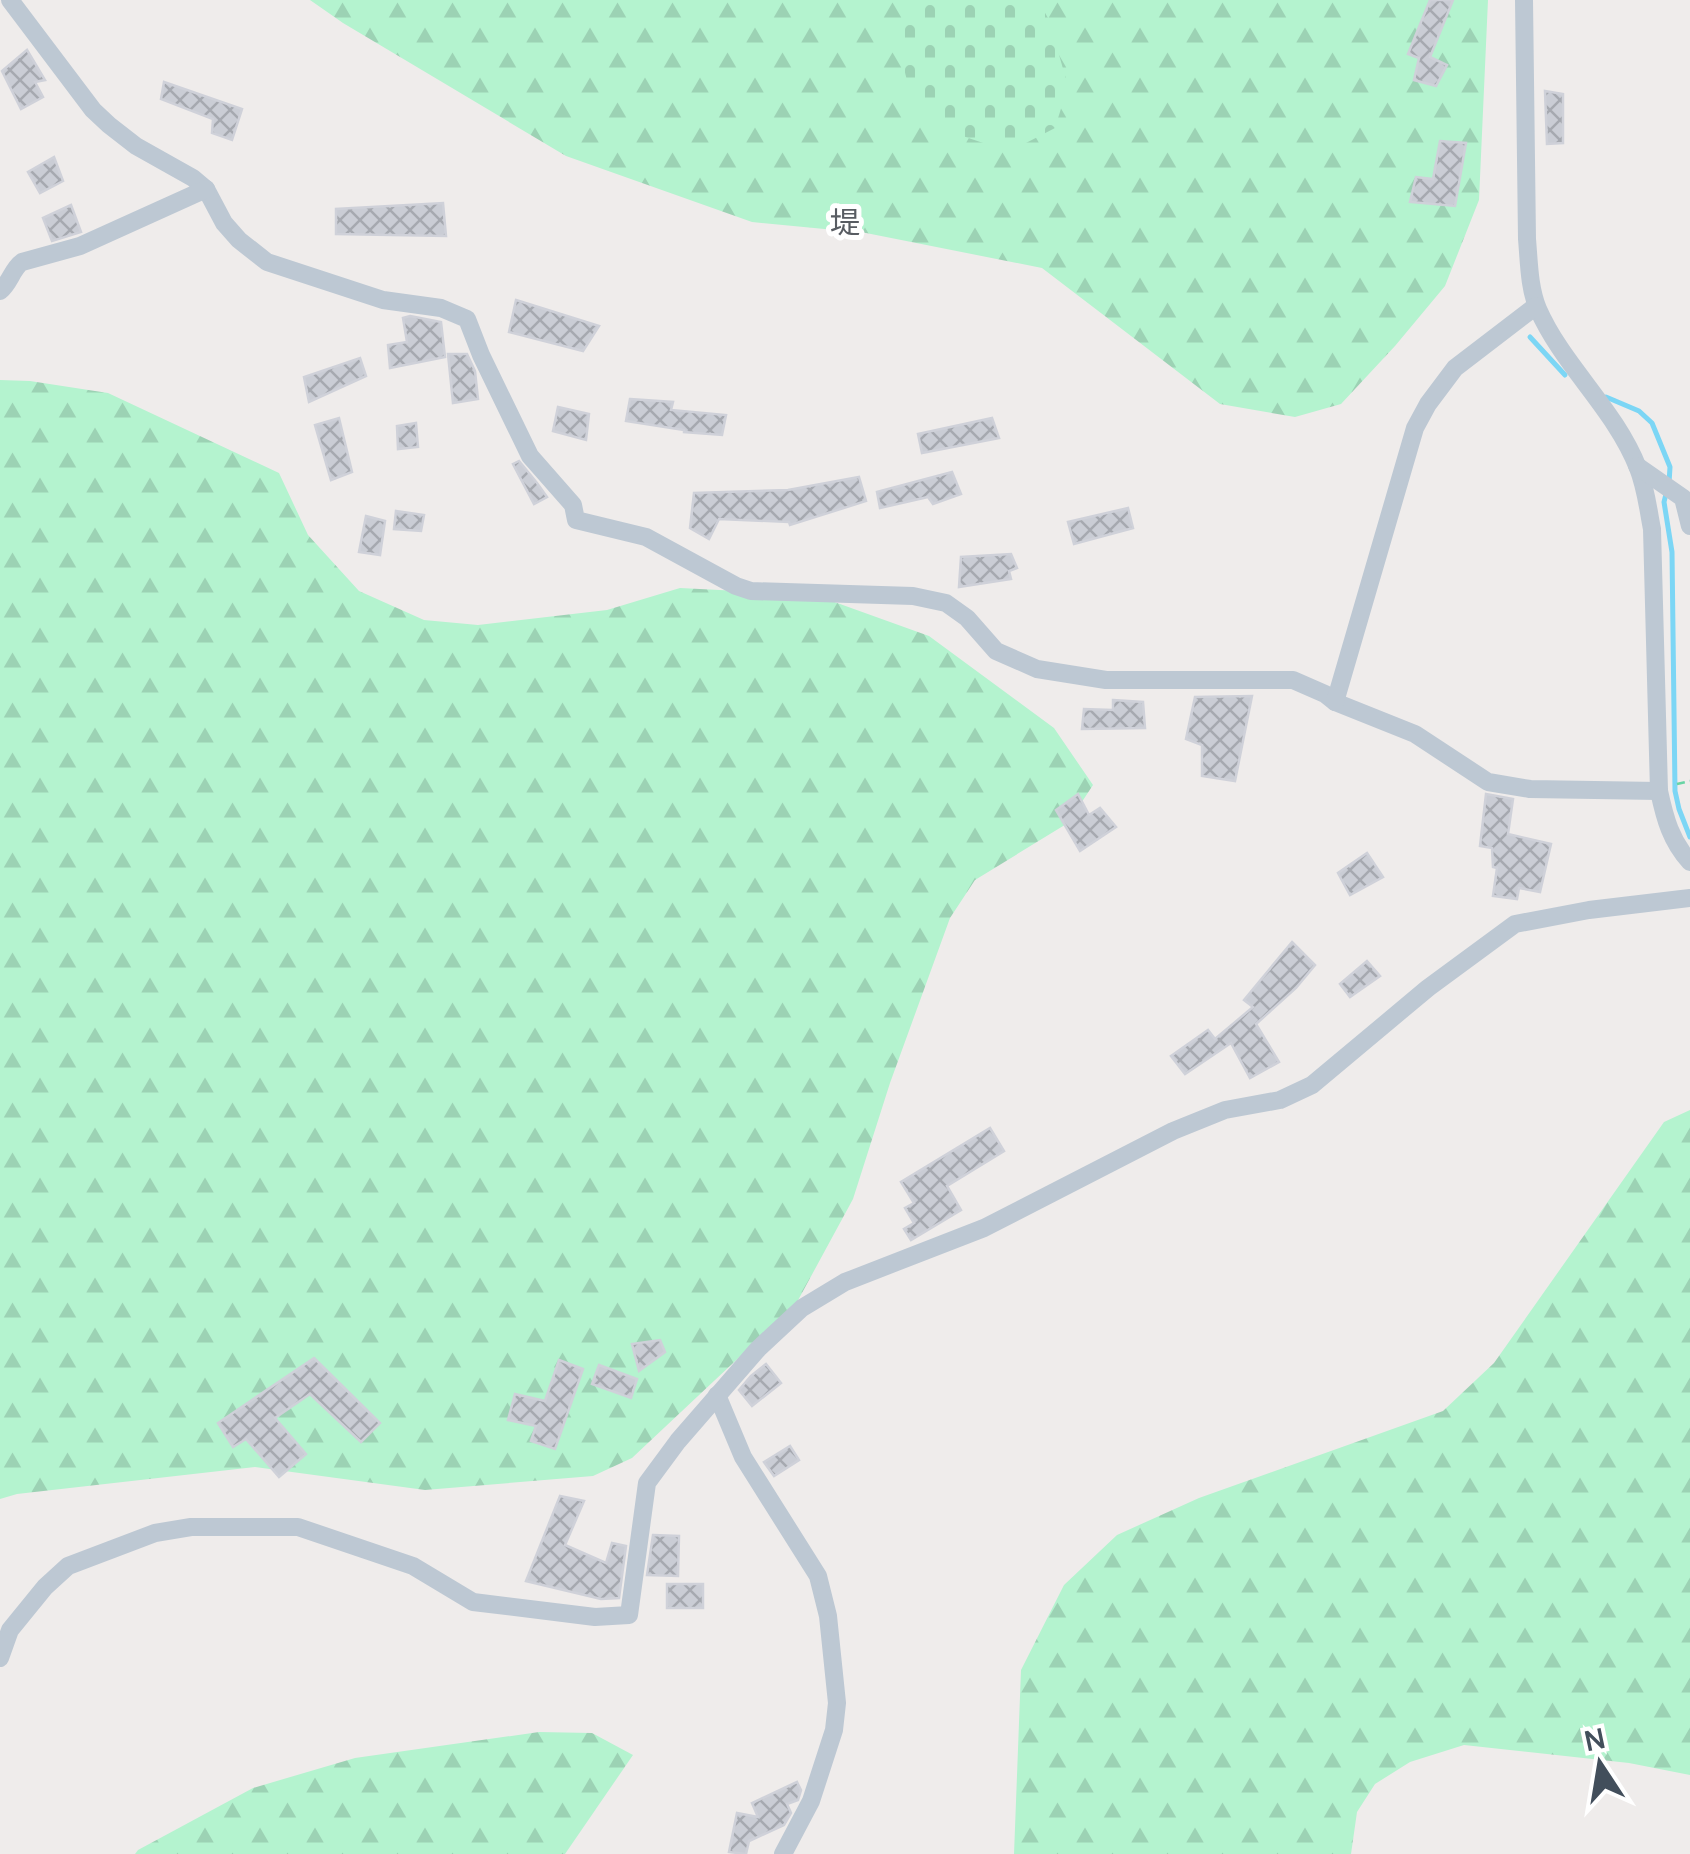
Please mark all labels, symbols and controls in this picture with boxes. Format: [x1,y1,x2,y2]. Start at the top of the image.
district label: 堤 [830,201,860,242]
north arrow [1550,1714,1650,1814]
text: N [1581,1718,1608,1759]

